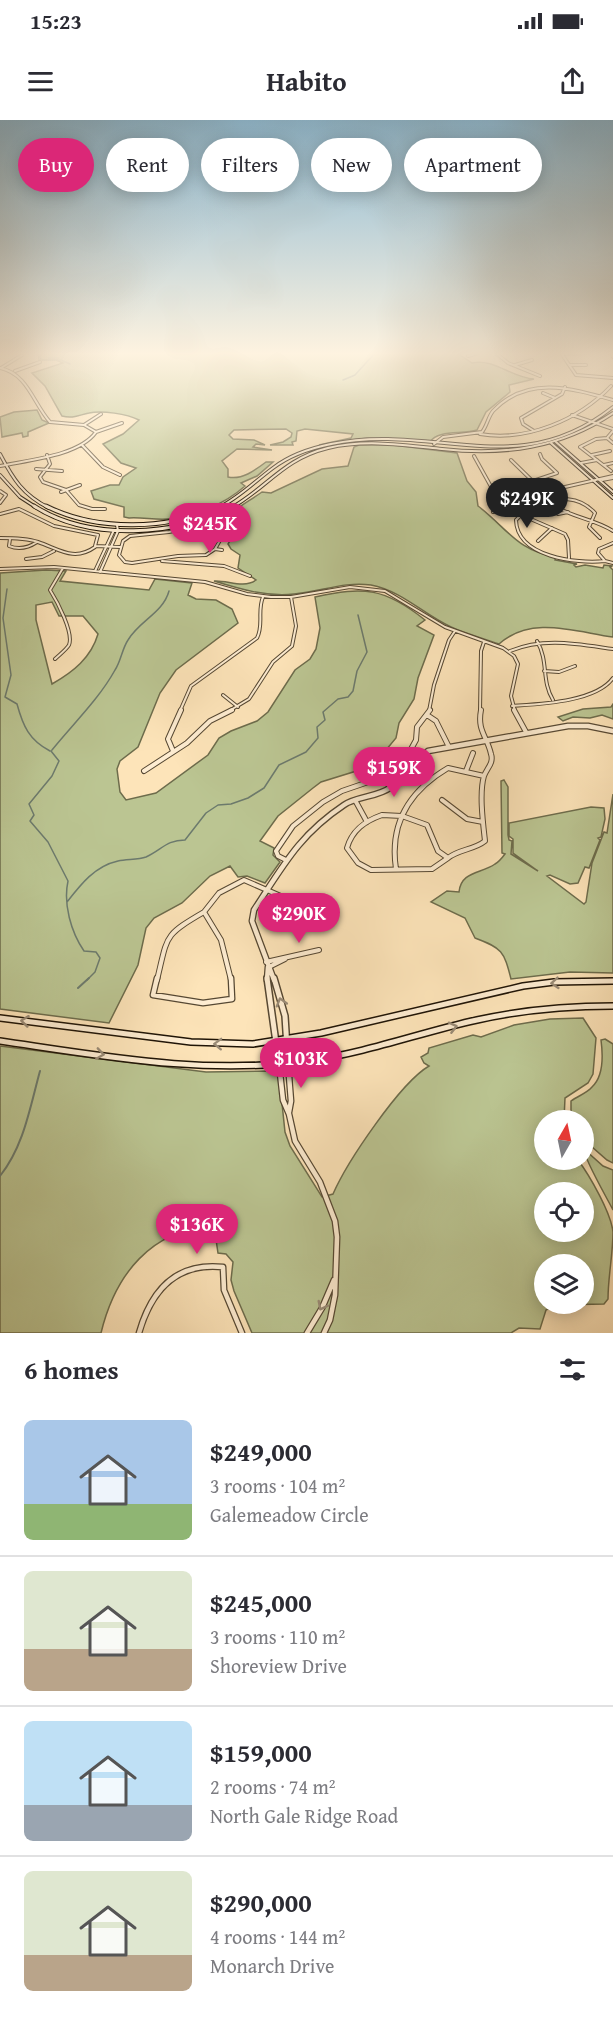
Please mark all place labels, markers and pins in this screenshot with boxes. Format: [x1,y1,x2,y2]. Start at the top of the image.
pin: $249K [485,478,569,529]
pin: $245K [168,503,252,554]
pin: $159K [352,747,436,798]
pin: $290K [257,893,341,944]
pin: $103K [259,1038,343,1089]
pin: $136K [155,1204,239,1255]

